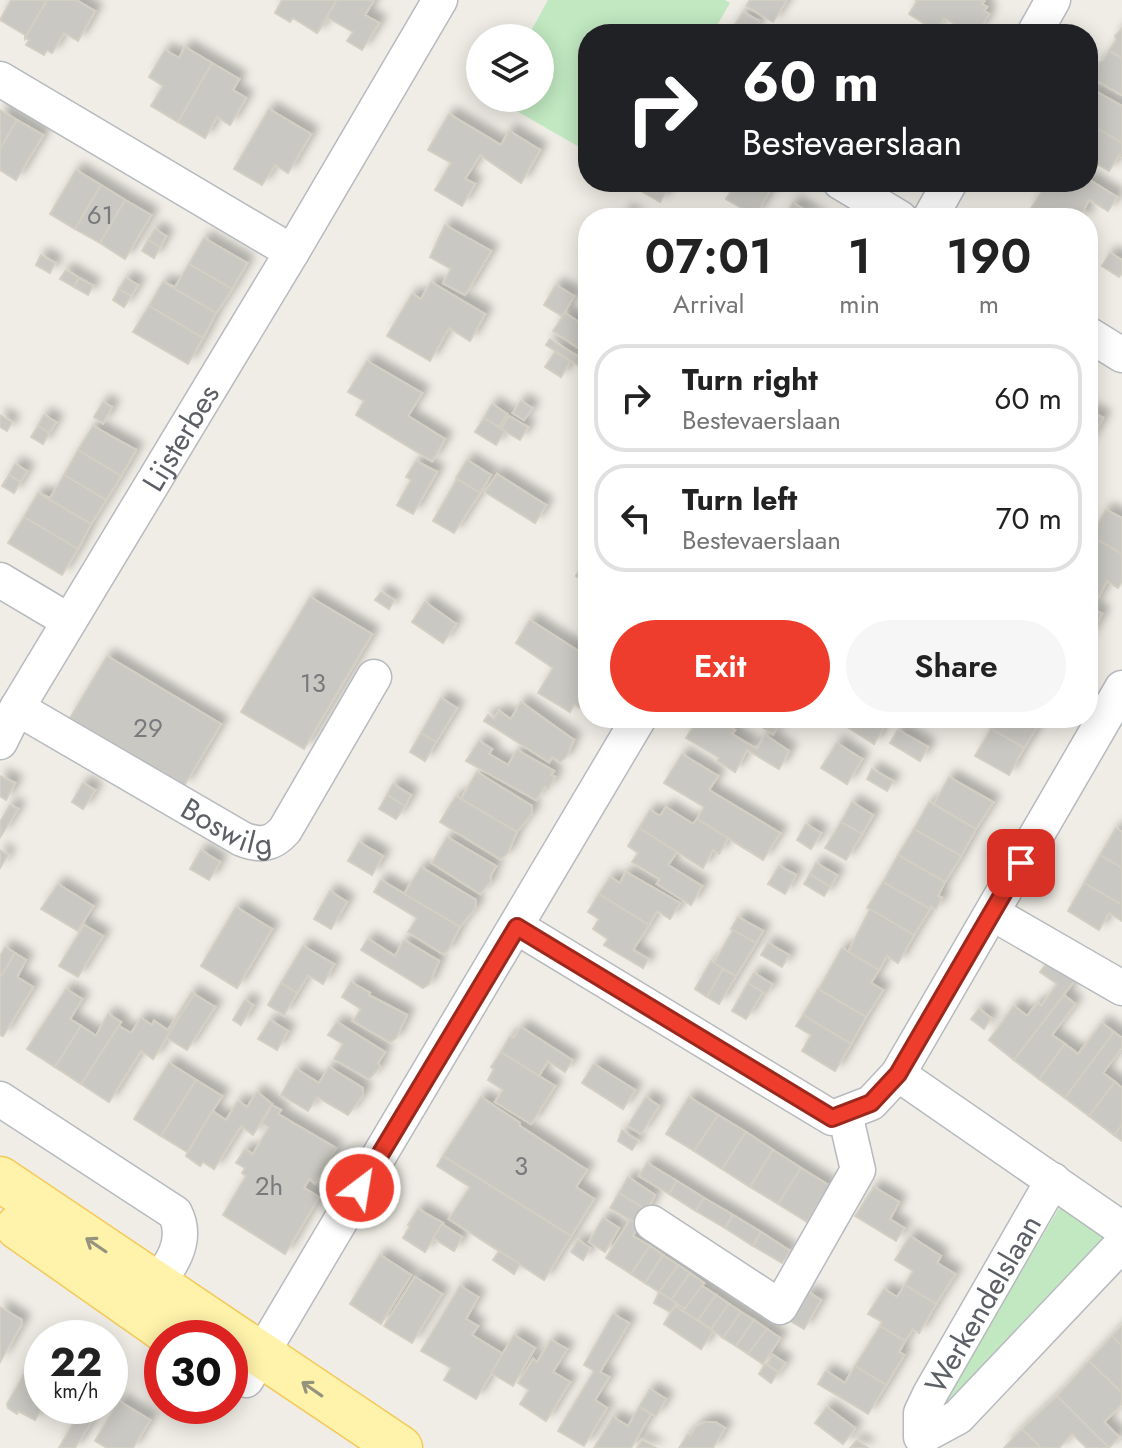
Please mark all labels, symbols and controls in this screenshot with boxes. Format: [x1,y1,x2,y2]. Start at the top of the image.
map controls [466,24,554,112]
button: layers [466,24,554,112]
text: 60 m [742,41,879,122]
icon: right [610,56,714,160]
text: Bestevaerslaan [742,116,962,168]
house number: 61 [87,196,113,234]
text: 07:01 [644,222,773,291]
text: 1 [848,222,871,291]
text: 190 [946,222,1031,291]
text: Arrival [673,285,744,323]
text: min [839,285,880,323]
text: m [979,285,999,323]
text: Turn right [682,358,818,401]
street label: Lijsterbes [131,376,229,499]
icon: right [614,376,658,420]
text: 60 m [994,377,1062,420]
text: Bestevaerslaan [682,401,841,439]
text: Turn left [682,478,797,521]
icon: left [614,496,658,540]
text: 70 m [996,497,1062,540]
text: Bestevaerslaan [682,521,841,559]
button: Exit [610,620,830,712]
button: Share [846,620,1066,712]
house number: 13 [300,664,326,702]
house number: 29 [133,709,163,747]
street label: Boswilg [173,787,274,865]
pin [987,829,1055,897]
icon: arrive [999,841,1043,885]
position arrow [318,1146,402,1230]
house number: 3 [514,1147,528,1185]
house number: 2h [255,1167,283,1205]
street label: Werkendelslaan [914,1207,1052,1401]
one-way arrow [85,1236,107,1253]
speed limit sign: 30 [144,1320,248,1424]
text: 22 [50,1333,102,1391]
text: km/h [53,1377,99,1406]
one-way arrow [301,1381,323,1397]

